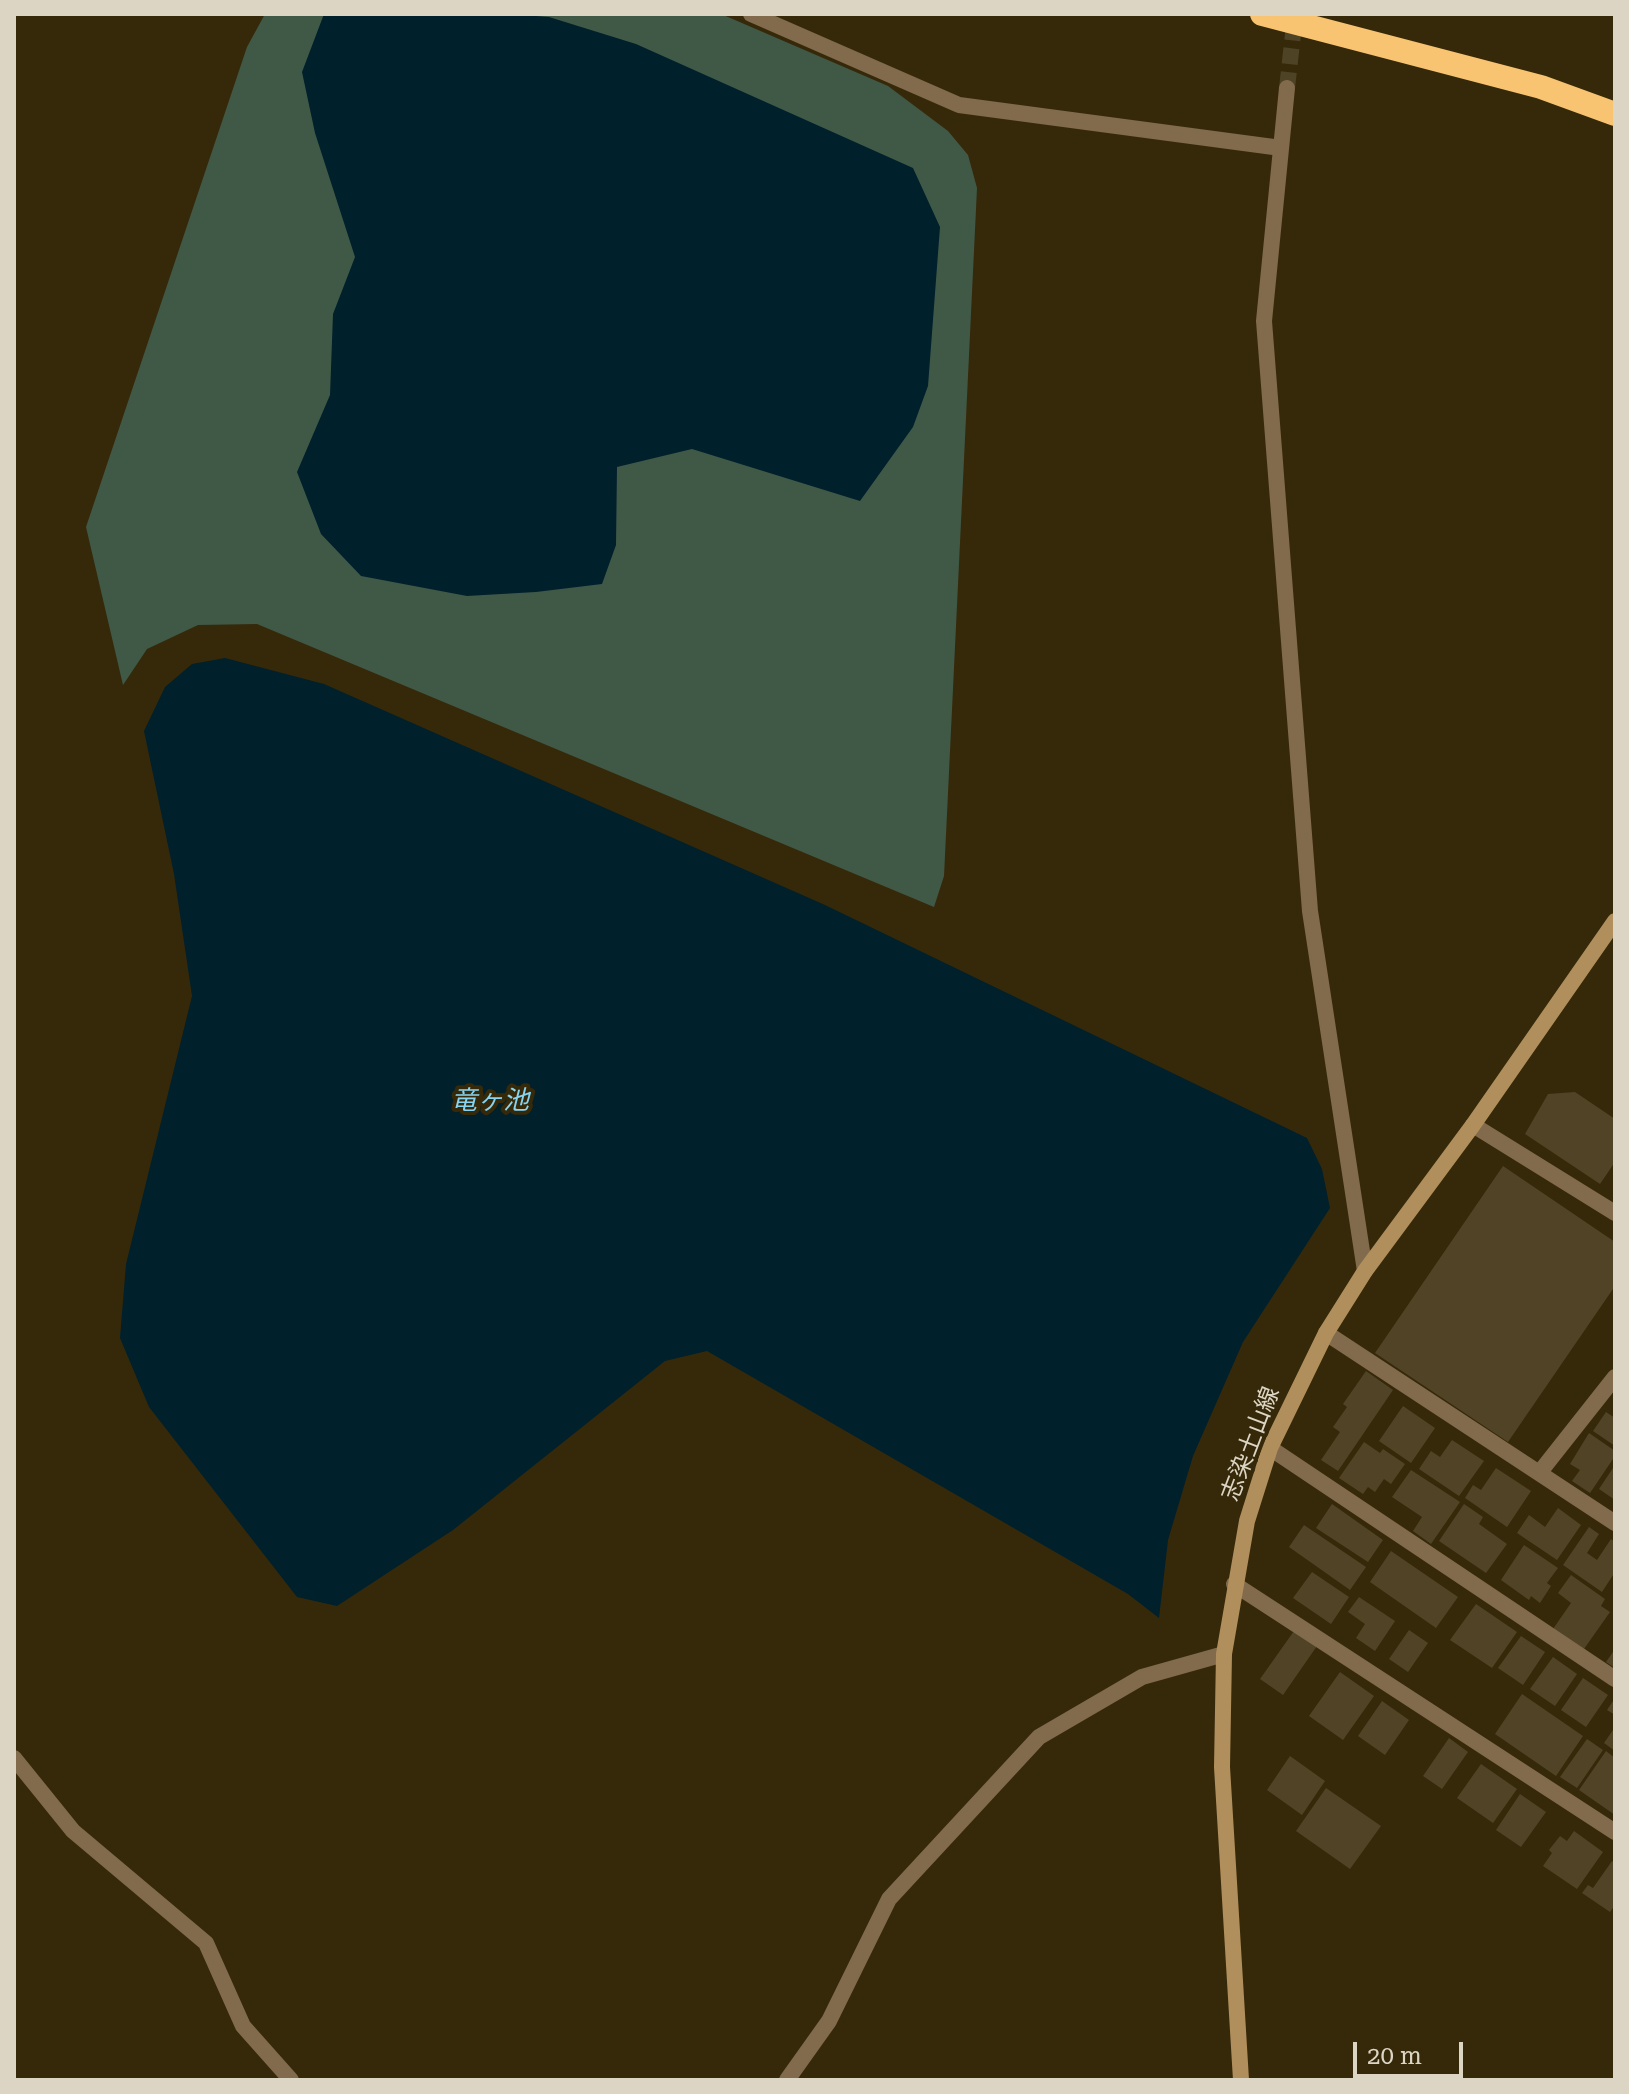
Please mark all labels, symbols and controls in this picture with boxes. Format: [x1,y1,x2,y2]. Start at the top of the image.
water label: 竜ヶ池 [451,1085,529,1117]
street label: 志染土山線 [1216,1383,1286,1505]
scale bar [1357,2026,1467,2076]
text: 20 m [1367,2042,1422,2070]

